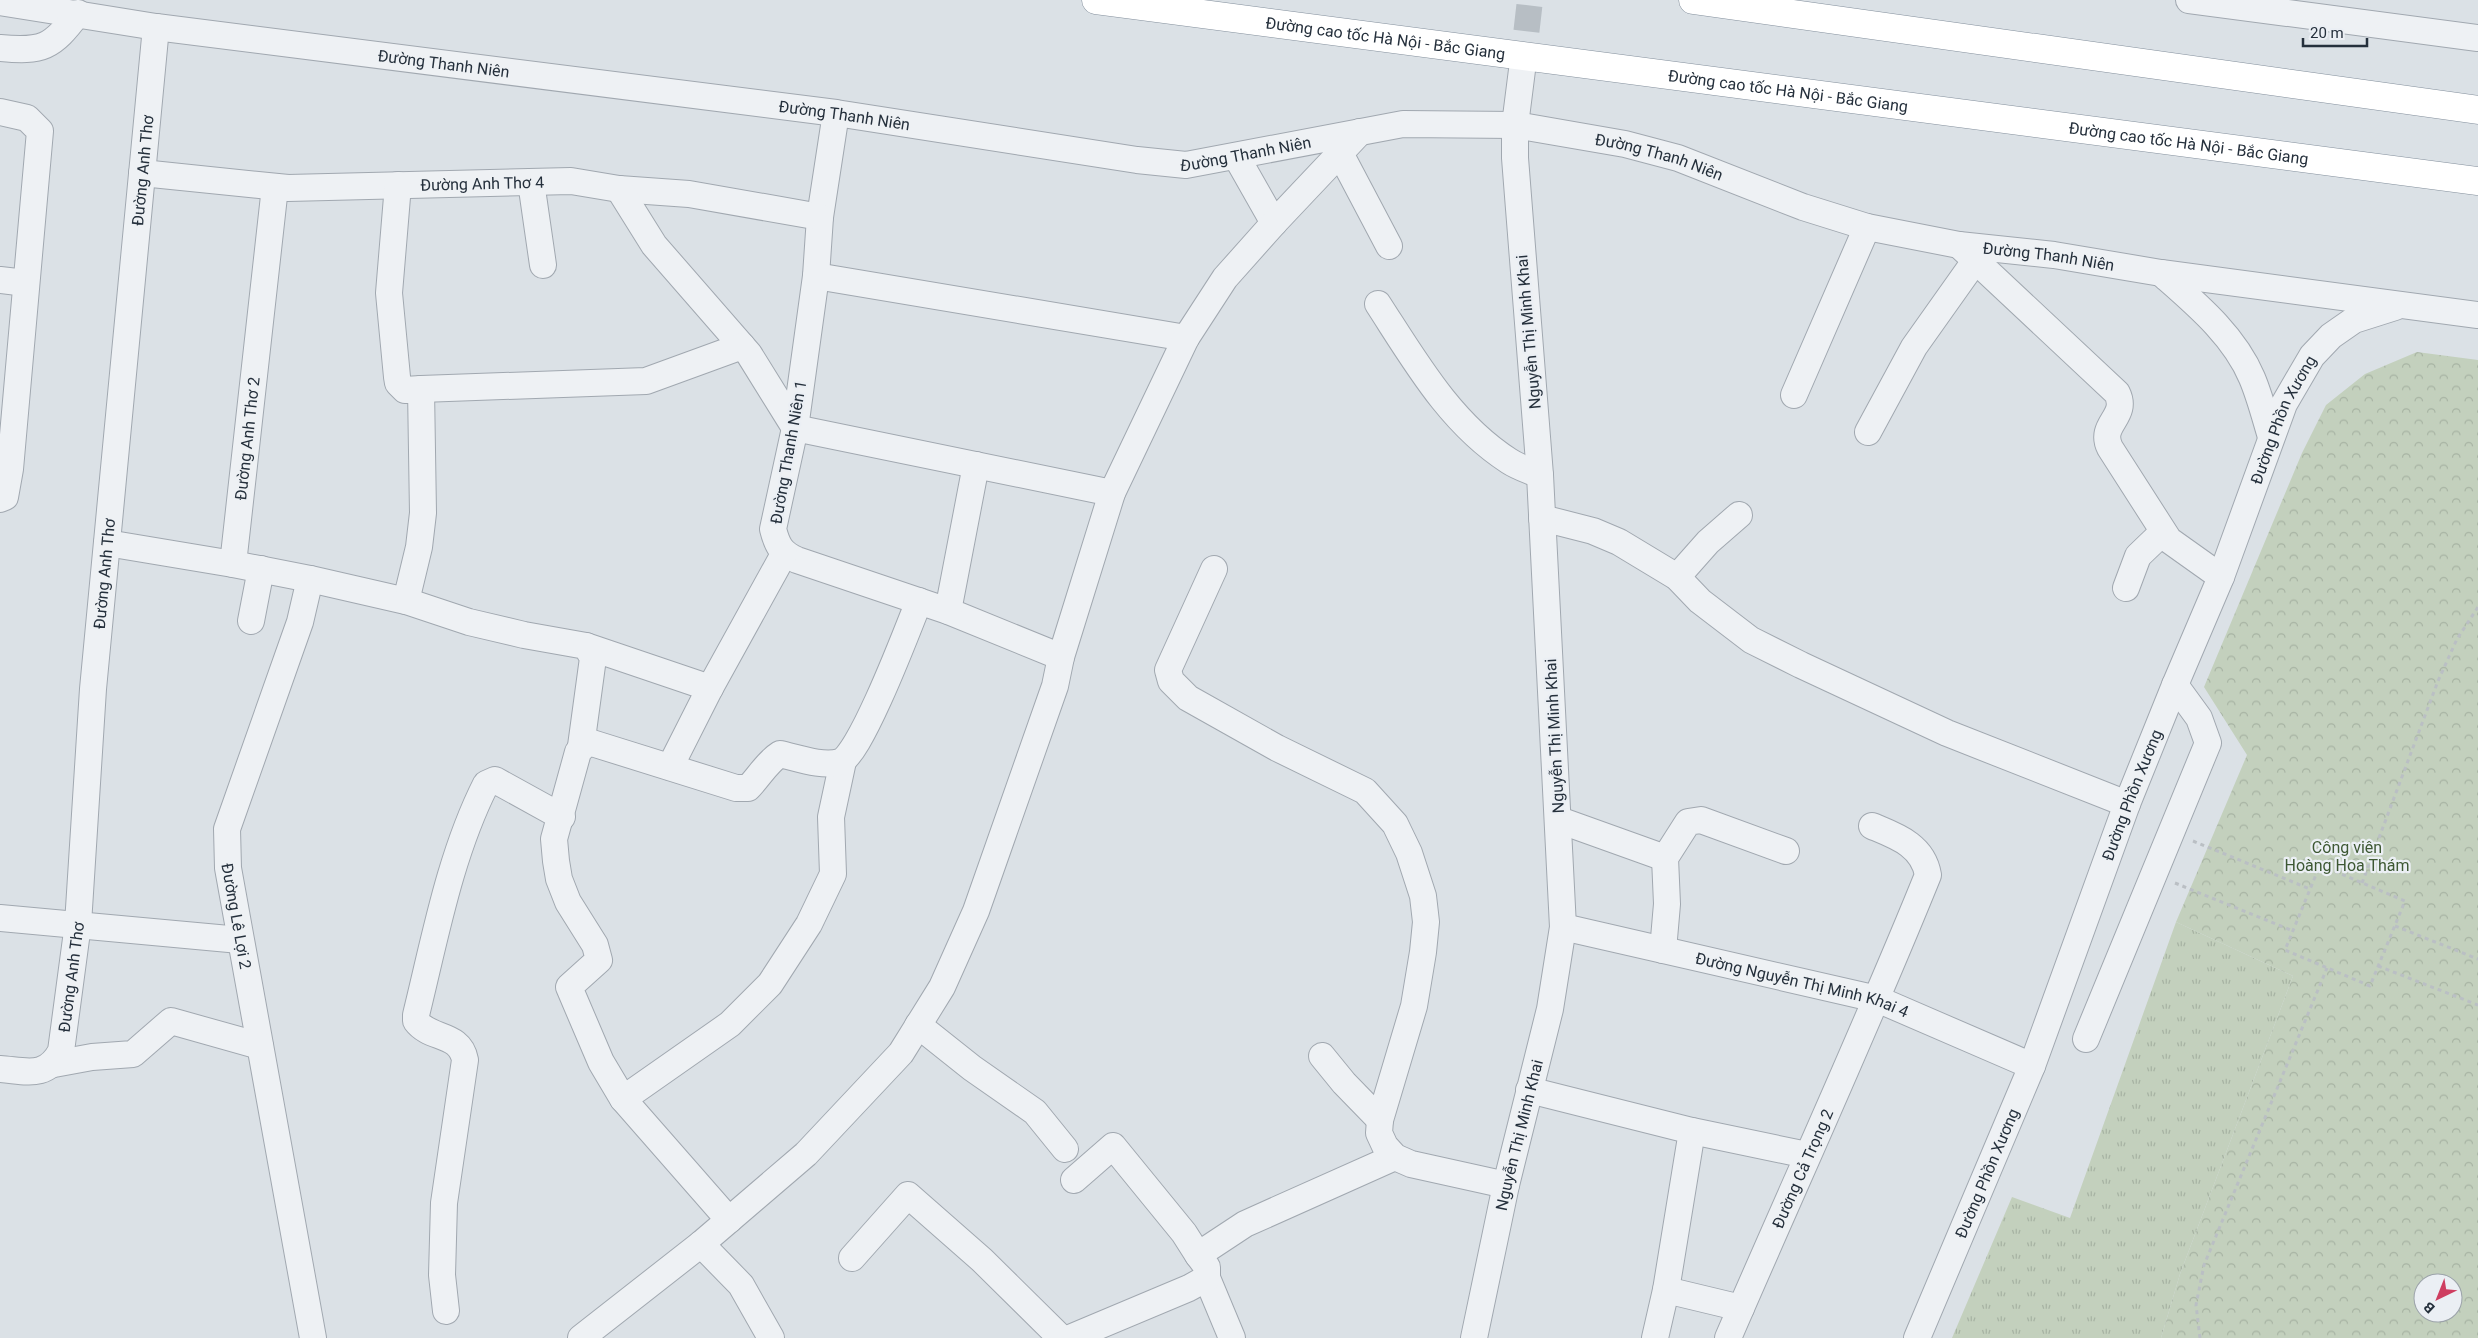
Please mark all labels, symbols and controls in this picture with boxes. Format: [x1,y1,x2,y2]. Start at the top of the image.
street label: Đường cao tốc Hà Nội - Bắc Giang [1264,13,1506,64]
scale bar [2303,15,2367,47]
text: 20 m [2310,24,2344,42]
street label: Đường Thanh Niên [377,46,511,82]
street label: Đường cao tốc Hà Nội - Bắc Giang [1667,66,1909,116]
street label: Đường Thanh Niên [777,97,911,134]
street label: Đường Anh Thơ [128,114,158,227]
street label: Đường cao tốc Hà Nội - Bắc Giang [2068,118,2310,169]
street label: Đường Thanh Niên [1594,130,1726,185]
street label: Đường Thanh Niên [1179,133,1313,175]
street label: Đường Anh Thơ 4 [420,173,544,195]
street label: Đường Thanh Niên [1982,239,2116,275]
street label: Nguyễn Thị Minh Khai [1512,254,1545,410]
street label: Đường Phồn Xương [2247,352,2320,487]
street label: Đường Anh Thơ 2 [231,376,264,501]
street label: Đường Thanh Niên 1 [767,379,810,525]
street label: Đường Anh Thơ [90,517,119,630]
street label: Nguyễn Thị Minh Khai [1541,658,1568,814]
street label: Đường Phồn Xương [2098,727,2166,863]
park label: Công viên Hoàng Hoa Thám [2284,838,2410,875]
street label: Đường Lê Lợi 2 [217,862,255,971]
street label: Đường Anh Thơ [55,920,88,1033]
street label: Đường Nguyễn Thị Minh Khai 4 [1694,949,1911,1021]
street label: Nguyễn Thị Minh Khai [1492,1058,1547,1212]
street label: Đường Cả Trọng 2 [1768,1106,1837,1231]
street label: Đường Phồn Xương [1951,1106,2023,1241]
north arrow [2413,1273,2463,1323]
text: B [2420,1299,2438,1316]

